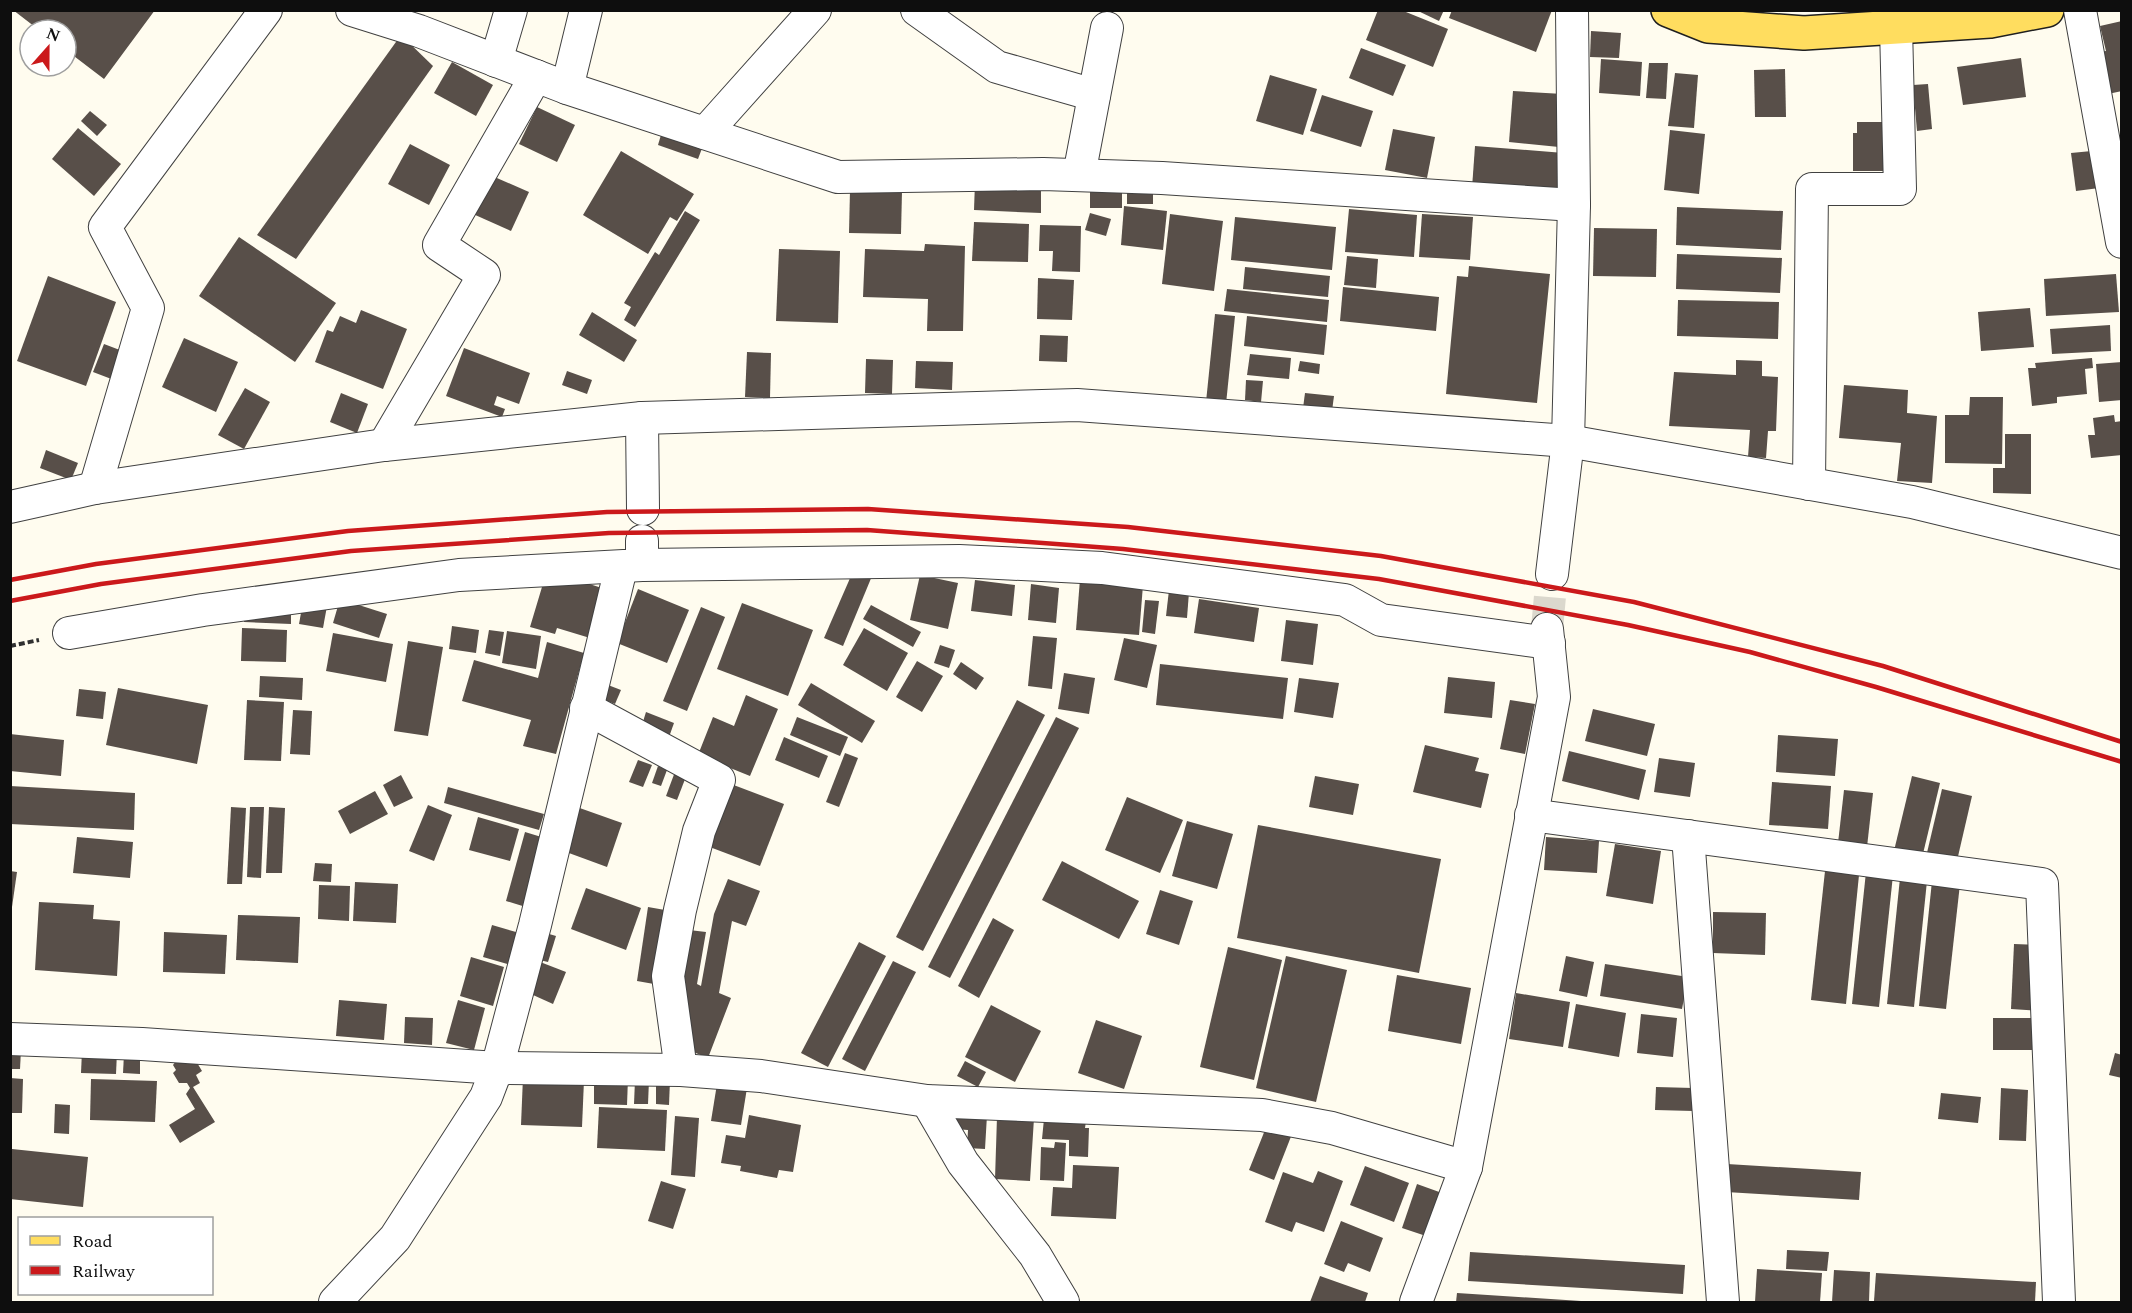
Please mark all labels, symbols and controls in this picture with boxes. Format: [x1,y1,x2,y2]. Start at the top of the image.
north arrow [18,18,78,78]
text: N [43,21,63,48]
legend [18,1217,213,1295]
text: Road [72,1228,113,1255]
text: Railway [72,1258,136,1285]

